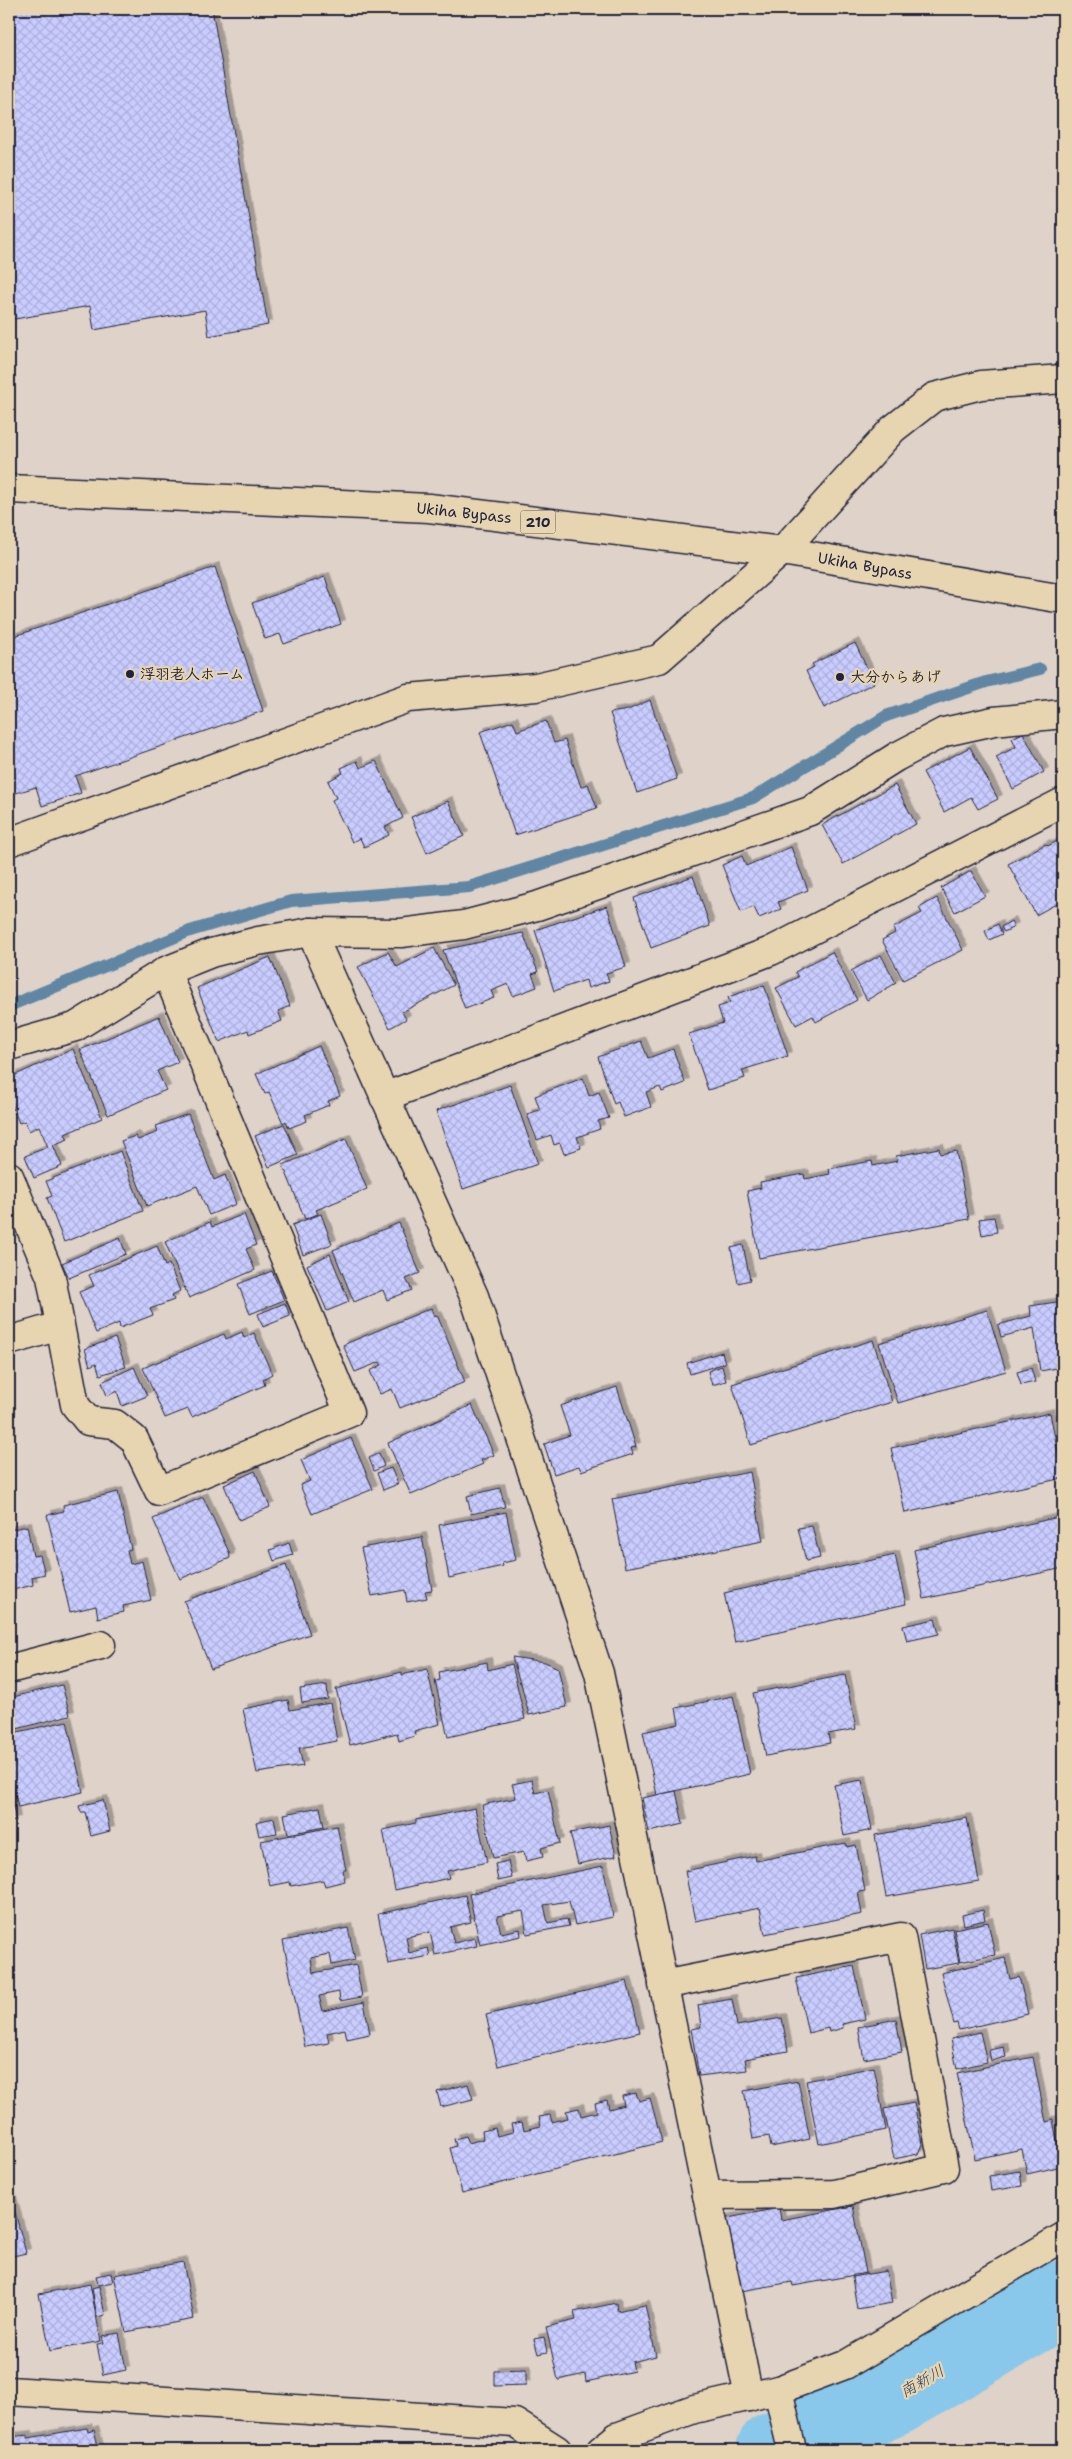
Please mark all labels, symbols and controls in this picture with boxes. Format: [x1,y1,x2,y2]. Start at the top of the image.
street label: Ukiha Bypass [415,498,513,528]
road number: 210 [520,511,556,534]
street label: Ukiha Bypass [816,548,914,584]
place label: 浮羽老人ホーム [140,664,244,684]
place label: 大分からあげ [850,667,941,687]
marker: 浮羽老人ホーム [124,668,136,680]
marker: 大分からあげ [834,671,846,683]
water label: 南新川 [896,2360,948,2402]

